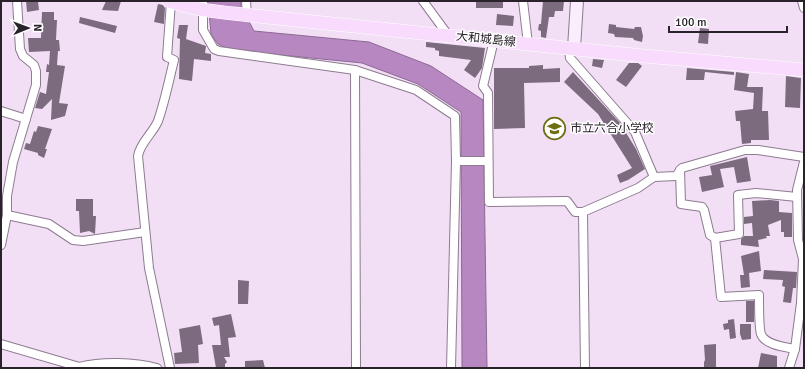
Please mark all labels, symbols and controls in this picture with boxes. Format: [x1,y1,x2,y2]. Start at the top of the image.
north arrow [8,8,48,48]
scale bar [669,8,787,34]
text: 100 m [675,15,707,30]
text: N [31,24,44,32]
street label: 大和城島線 [455,29,517,50]
school or university icon: 市立六合小学校 [541,115,567,141]
place label: 市立六合小学校 [570,121,654,136]

